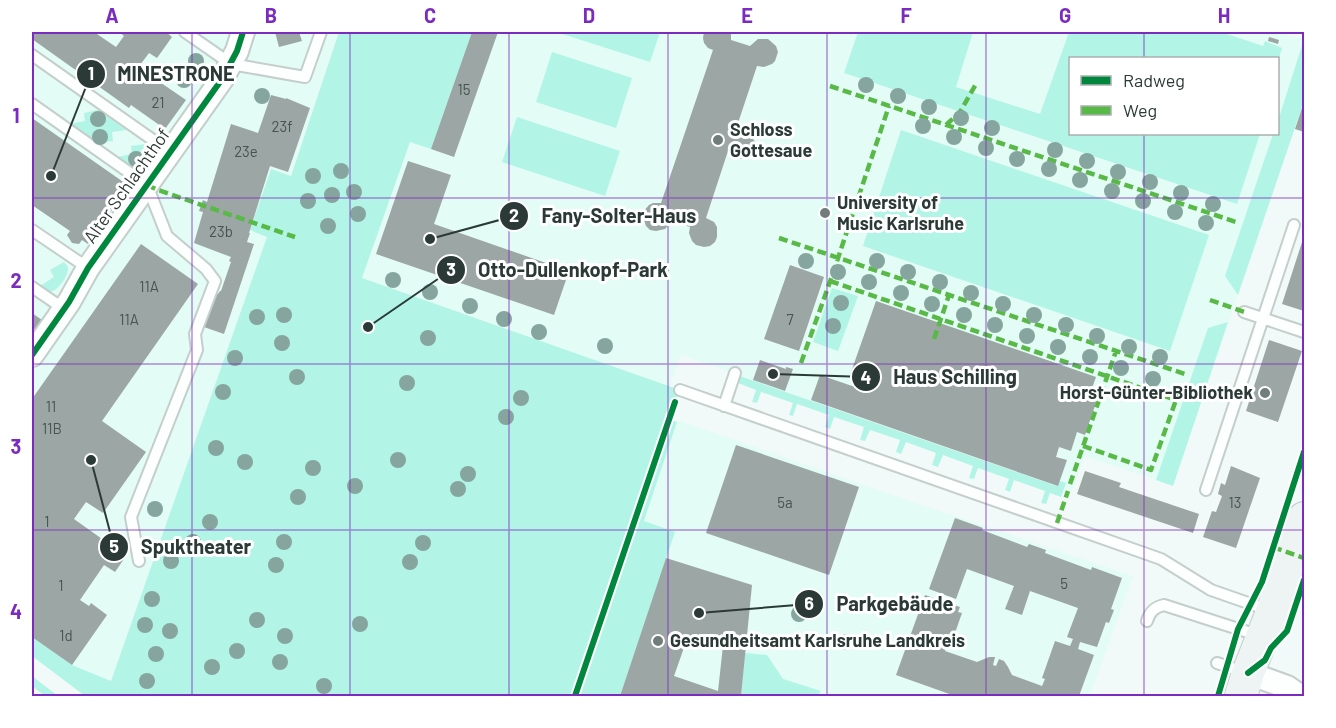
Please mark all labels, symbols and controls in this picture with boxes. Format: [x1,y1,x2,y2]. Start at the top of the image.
text: A [105,3,119,27]
text: B [265,3,277,27]
text: C [424,3,436,27]
text: D [583,3,595,27]
text: E [741,3,753,27]
text: F [900,3,912,27]
text: G [1059,3,1071,27]
text: H [1218,3,1230,27]
callout: MINESTRONE [76,55,247,93]
legend [1069,57,1279,135]
text: MINESTRONE [117,61,235,85]
text: 1 [88,62,94,84]
text: Radweg [1123,69,1185,91]
house number: 15 [458,80,470,98]
house number: 21 [151,93,165,111]
text: Weg [1123,99,1157,121]
text: 1 [12,103,20,127]
house number: 23f [271,117,293,135]
place label: Schloss Gottesaue [730,118,812,161]
street label: Alter Schlachthof [78,124,174,247]
marker: Schloss Gottesaue [711,133,725,147]
house number: 23e [234,142,258,160]
place label: University of Music Karlsruhe [837,191,964,234]
callout: Fany-Solter-Haus [499,197,708,235]
text: Fany-Solter-Haus [542,203,696,227]
text: 2 [509,204,519,226]
marker: University of Music Karlsruhe [818,206,832,220]
house number: 23b [209,222,233,240]
callout: Otto-Dullenkopf-Park [436,251,680,289]
text: Otto-Dullenkopf-Park [478,257,668,281]
text: 3 [446,258,456,280]
text: 2 [10,268,22,292]
house number: 11A [139,277,159,295]
house number: 11A [119,310,139,328]
house number: 7 [786,310,794,328]
callout: Haus Schilling [851,358,1029,396]
text: Haus Schilling [893,364,1017,388]
text: 4 [861,366,872,388]
place label: Horst-Günter-Bibliothek [1060,381,1253,403]
marker: Horst-Günter-Bibliothek [1258,386,1272,400]
house number: 11 [46,397,56,415]
house number: 11B [42,419,62,437]
text: 3 [11,434,21,458]
house number: 5a [777,493,793,511]
house number: 13 [1229,493,1241,511]
house number: 1 [44,512,50,530]
callout: Spuktheater [99,528,263,566]
text: Spuktheater [141,534,252,558]
text: 5 [109,535,119,557]
house number: 5 [1060,574,1068,592]
house number: 1 [58,576,64,594]
callout: Parkgebäude [794,585,965,623]
text: Parkgebäude [836,591,954,615]
text: 6 [804,592,814,614]
text: 4 [10,599,22,623]
house number: 1d [59,626,73,644]
place label: Gesundheitsamt Karlsruhe Landkreis [670,629,965,651]
marker: Gesundheitsamt Karlsruhe Landkreis [651,634,665,648]

